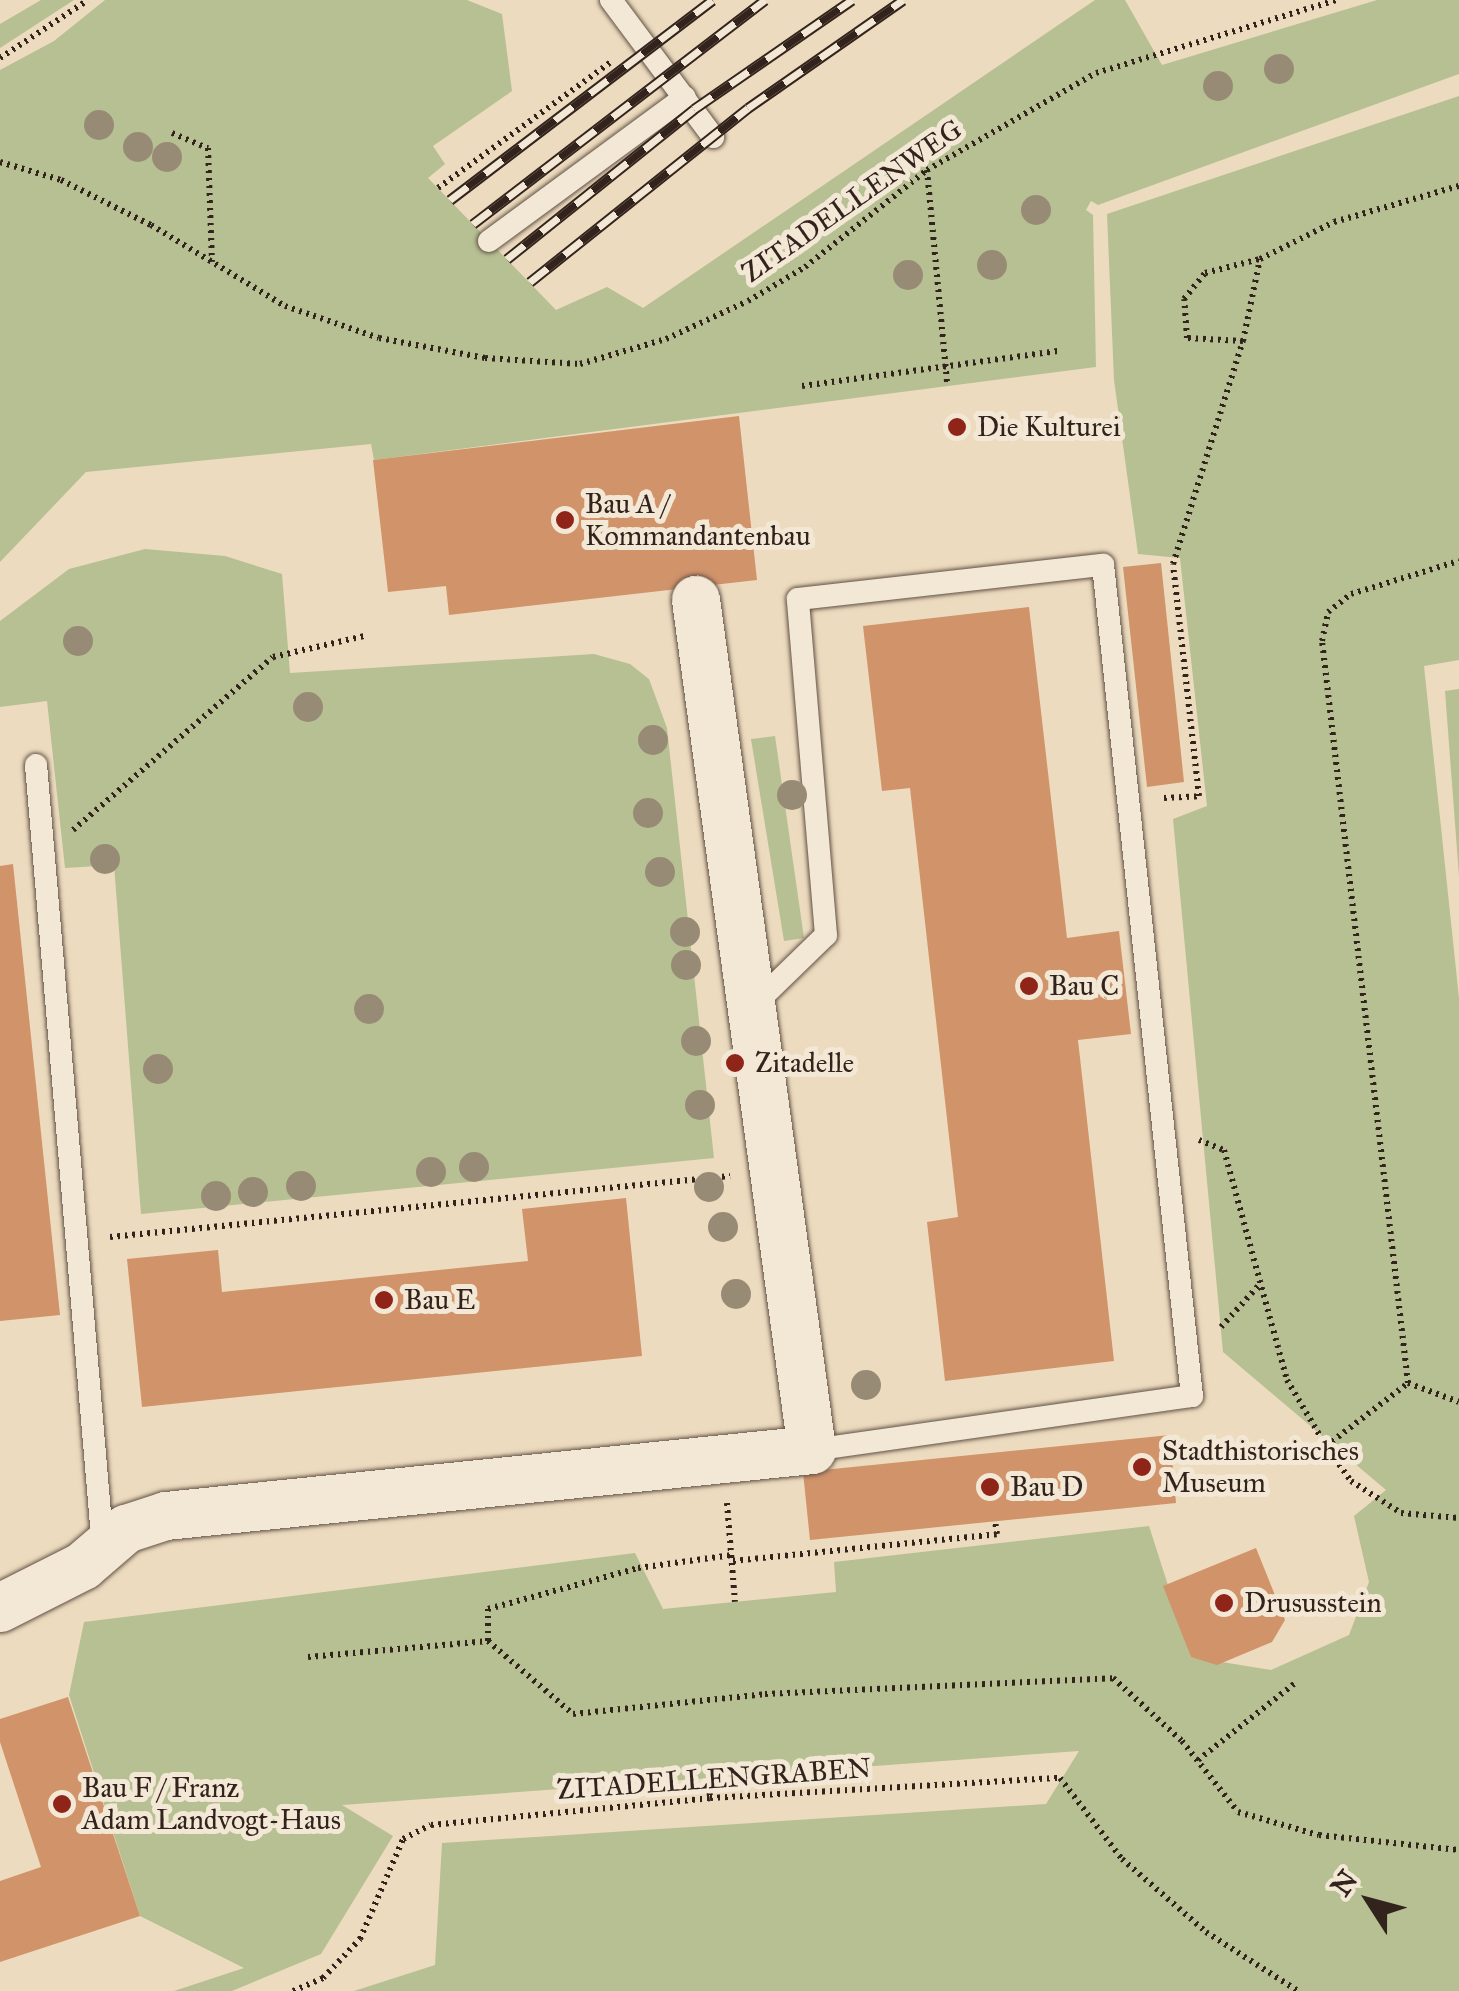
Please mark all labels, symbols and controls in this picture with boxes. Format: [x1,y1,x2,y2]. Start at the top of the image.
street label: ZITADELLENWEG [735,112,969,290]
place label: Die Kulturei [977,410,1121,444]
marker: Die Kulturei [946,416,968,438]
place label: Bau A / Kommandantenbau [585,487,811,553]
marker: Bau A / Kommandantenbau [554,509,576,531]
place label: Bau C [1049,969,1119,1003]
marker: Bau C [1018,975,1040,997]
place label: Zitadelle [755,1046,854,1080]
marker: Zitadelle [724,1052,746,1074]
place label: Bau E [404,1283,475,1317]
marker: Bau E [373,1289,395,1311]
place label: Stadthistorisches Museum [1162,1434,1359,1500]
marker: Stadthistorisches Museum [1131,1456,1153,1478]
place label: Bau D [1010,1470,1083,1504]
marker: Bau D [979,1476,1001,1498]
place label: Drususstein [1244,1586,1382,1620]
marker: Drususstein [1213,1592,1235,1614]
street label: ZITADELLENGRABEN [556,1751,872,1807]
place label: Bau F / Franz Adam Landvogt-Haus [82,1771,341,1837]
marker: Bau F / Franz Adam Landvogt-Haus [51,1793,73,1815]
north arrow [1319,1851,1419,1951]
text: N [1323,1863,1365,1903]

